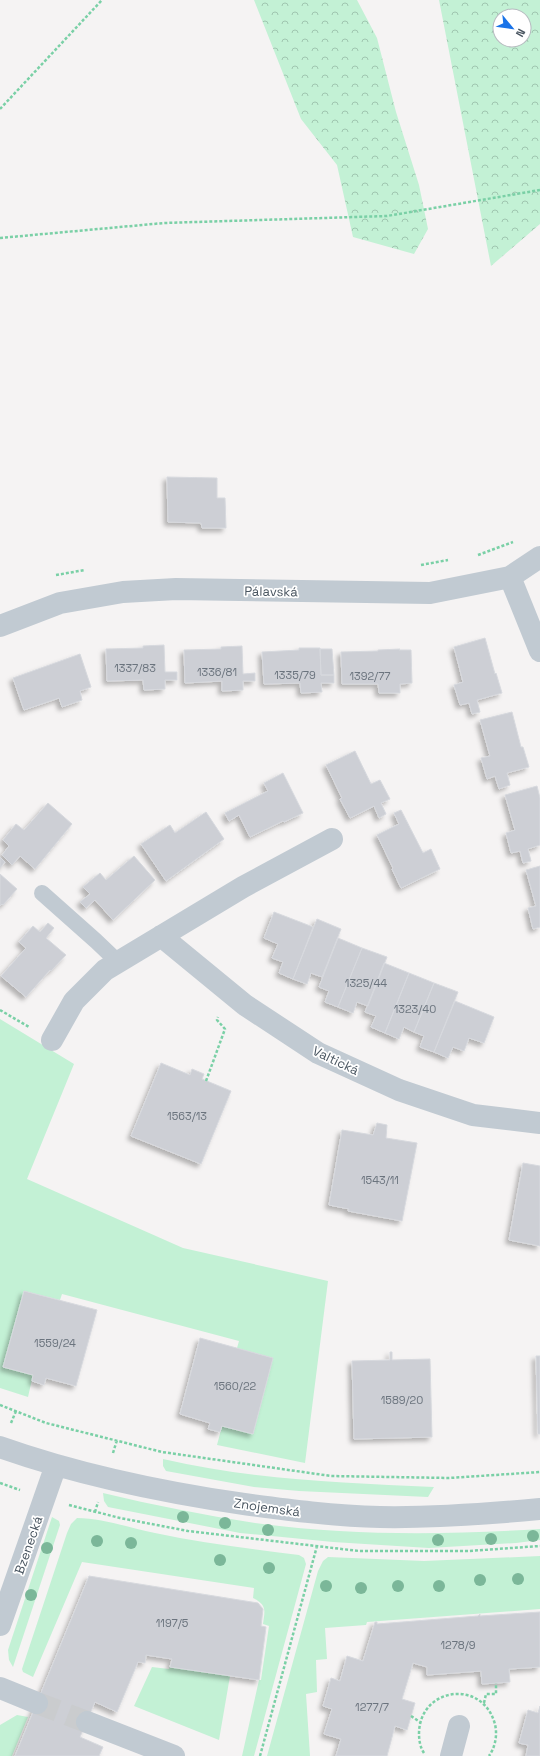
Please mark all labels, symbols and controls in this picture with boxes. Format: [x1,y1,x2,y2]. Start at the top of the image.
north arrow [492,8,532,48]
text: N [513,26,529,39]
street label: Pálavská [244,583,298,600]
house number: 1337/83 [114,661,156,675]
house number: 1336/81 [197,665,237,679]
house number: 1335/79 [274,668,316,682]
house number: 1392/77 [349,669,391,683]
house number: 1325/44 [345,976,387,990]
house number: 1323/40 [394,1002,436,1016]
street label: Valtická [310,1042,362,1079]
house number: 1563/13 [167,1109,207,1123]
house number: 1543/11 [361,1173,399,1187]
house number: 1559/24 [34,1336,76,1350]
house number: 1560/22 [214,1379,257,1393]
house number: 1589/20 [381,1393,423,1407]
street label: Znojemská [233,1494,302,1521]
street label: Bzenecká [11,1513,47,1577]
house number: 1197/5 [156,1616,189,1630]
house number: 1278/9 [441,1638,476,1652]
house number: 1277/7 [355,1700,389,1714]

